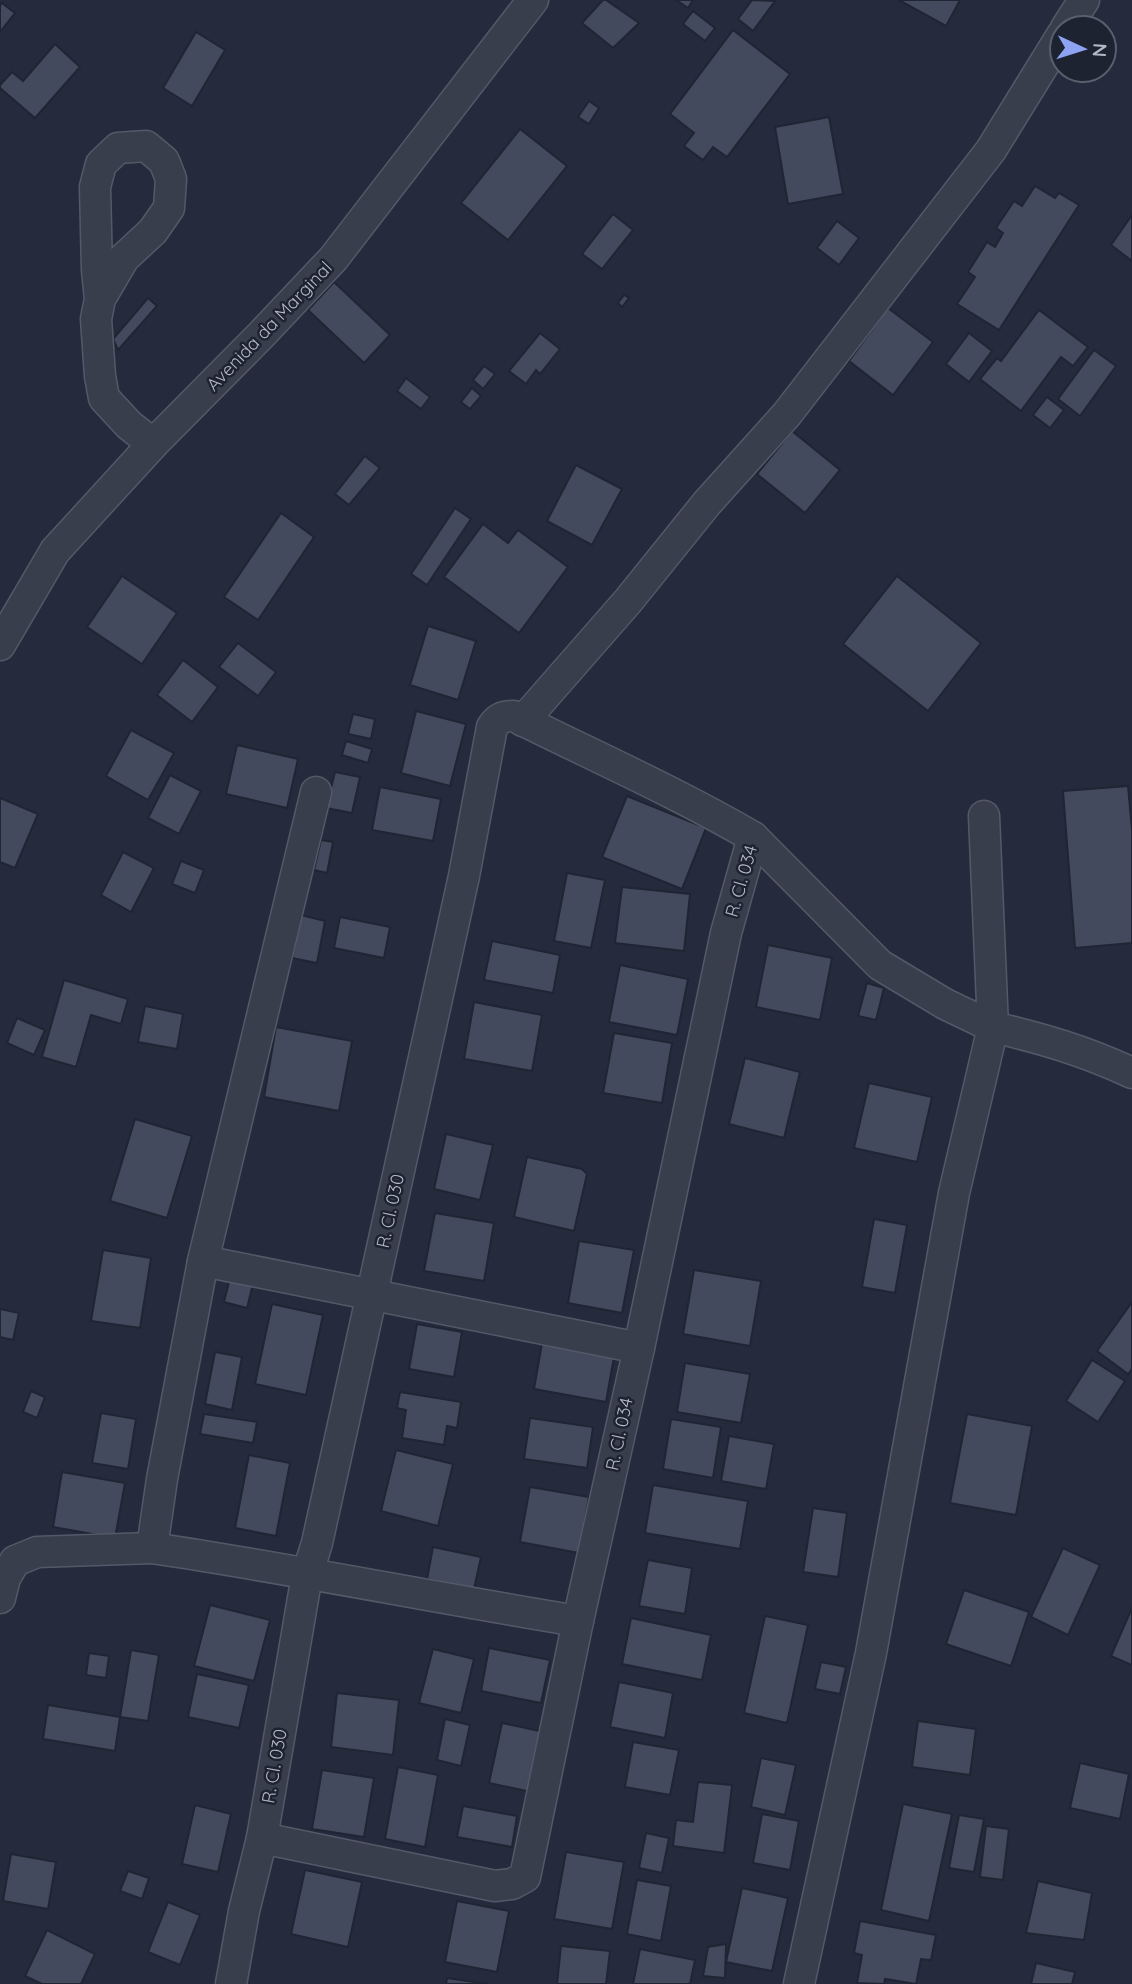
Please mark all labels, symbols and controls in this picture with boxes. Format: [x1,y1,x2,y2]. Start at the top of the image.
north arrow [1048,14,1118,84]
text: N [1088,42,1112,58]
street label: Avenida da Marginal [201,256,337,396]
street label: R. Cl. 034 [720,842,762,920]
street label: R. Cl. 030 [371,1172,409,1250]
street label: R. Cl. 034 [600,1395,638,1473]
street label: R. Cl. 030 [256,1727,292,1805]

